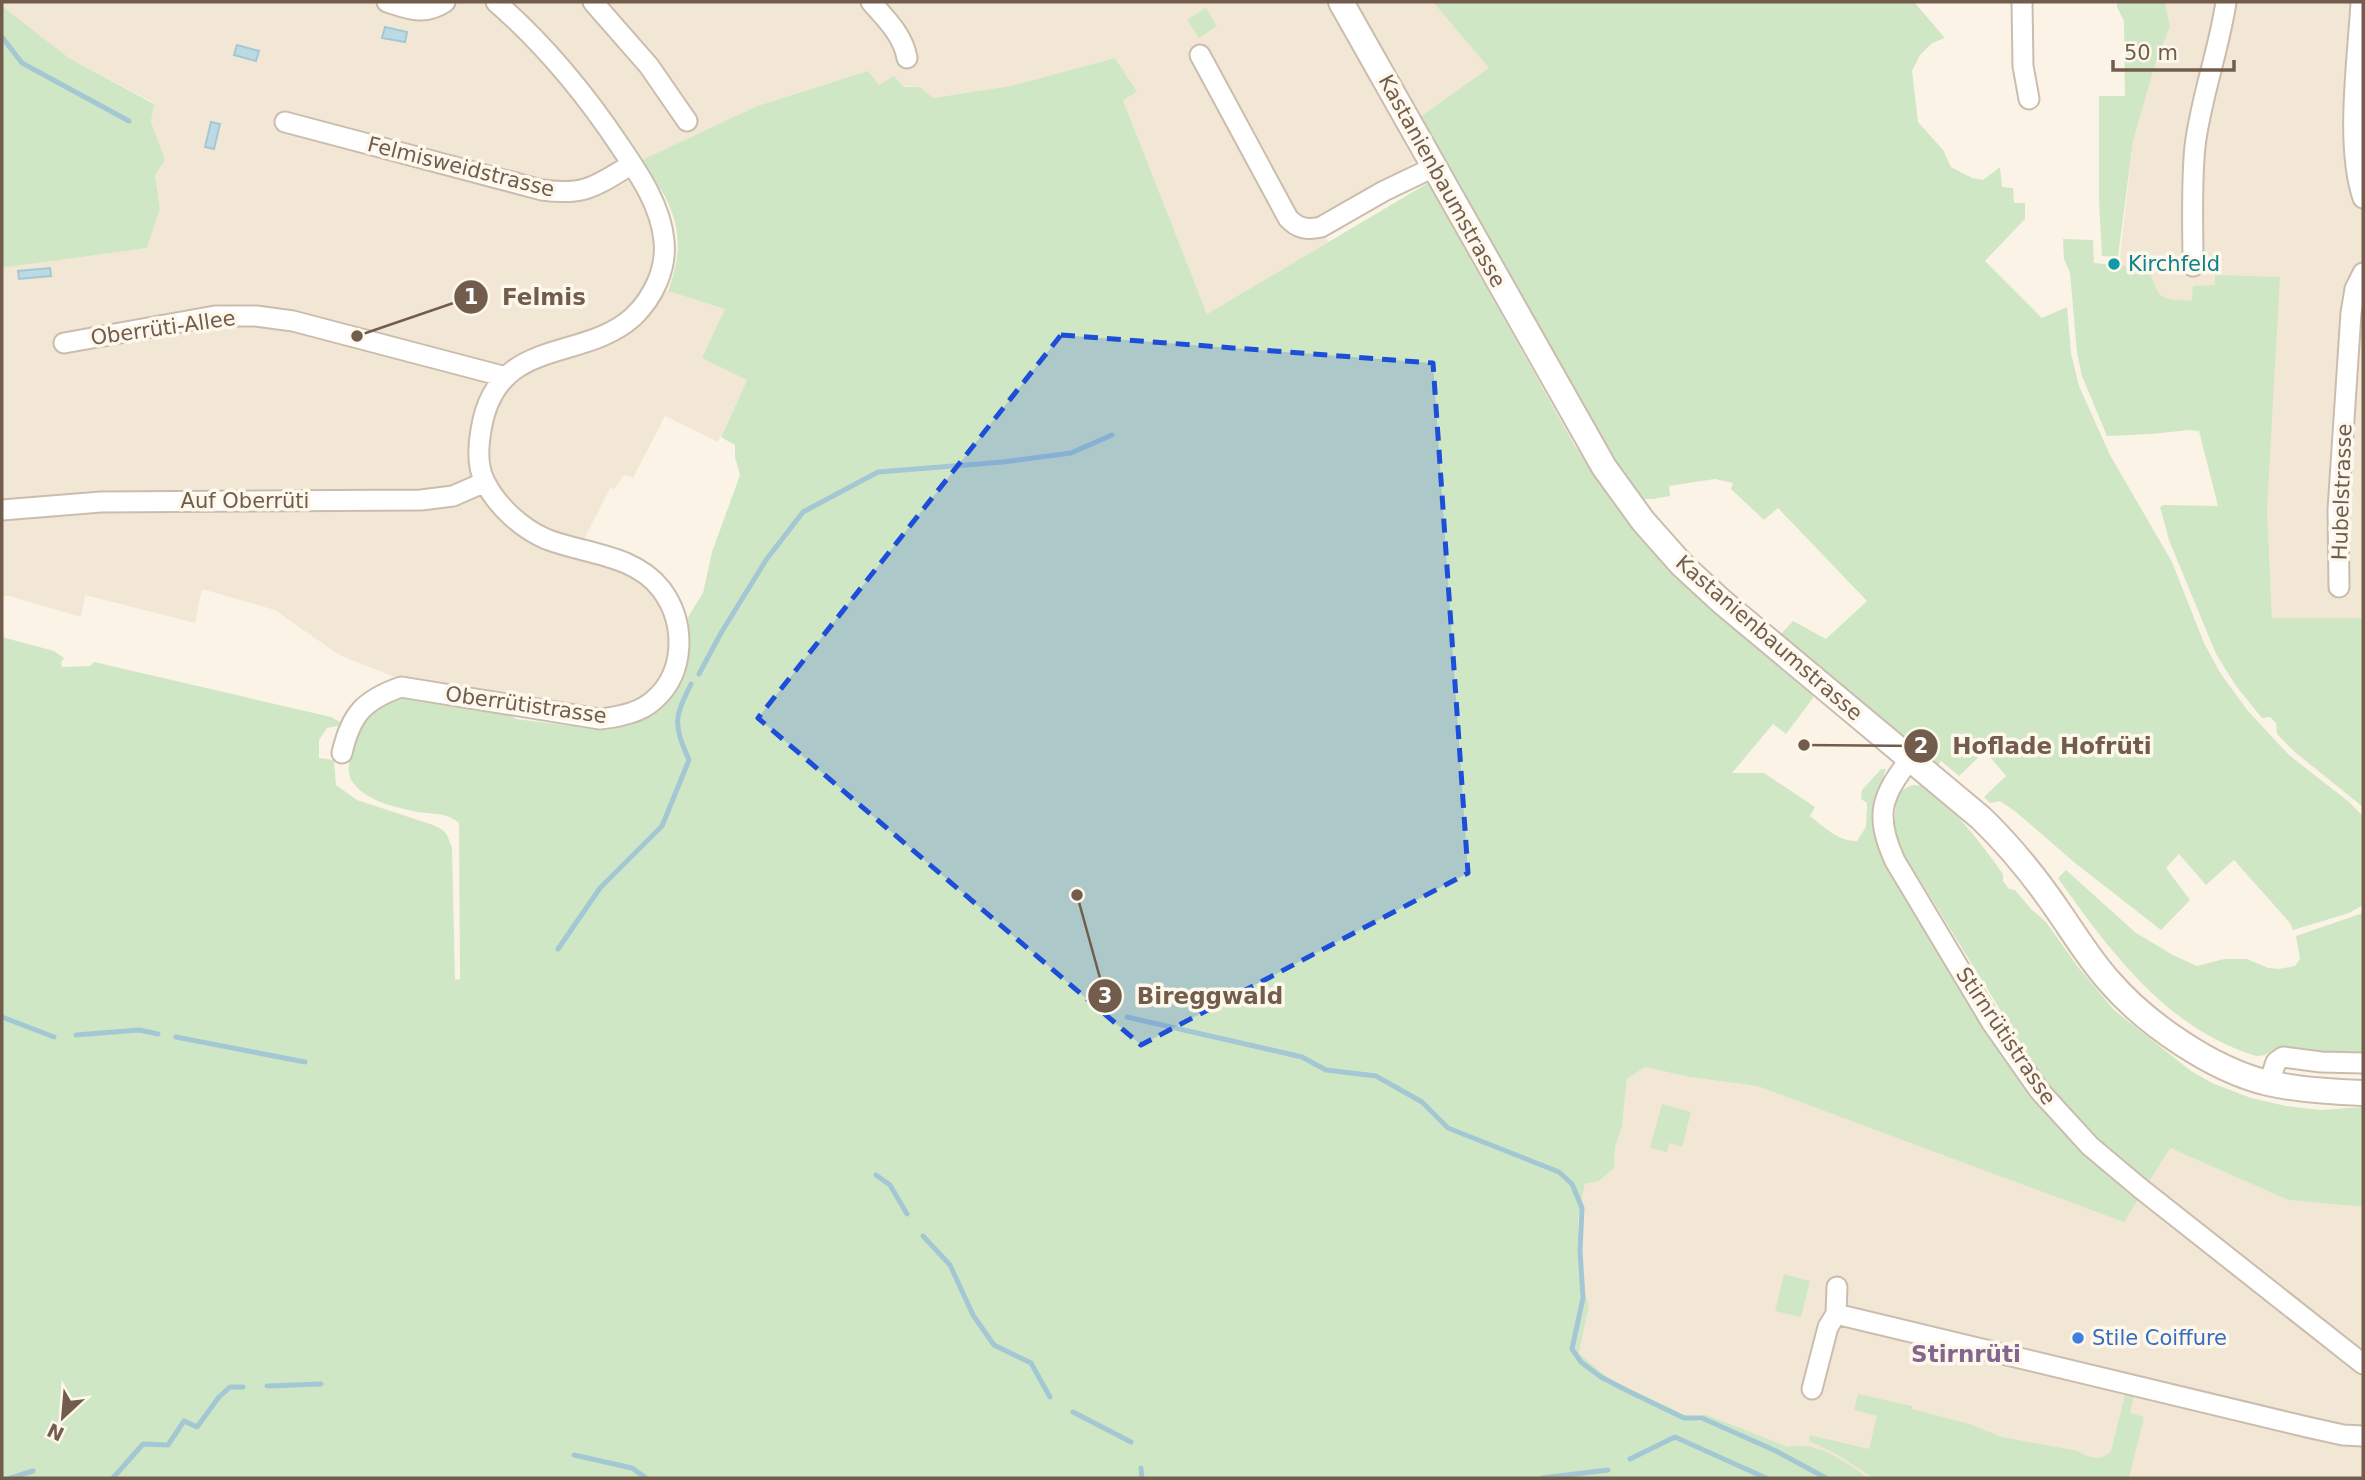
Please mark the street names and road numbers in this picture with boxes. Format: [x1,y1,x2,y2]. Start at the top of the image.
street label: Kastanienbaumstrasse [1374,71,1510,291]
street label: Felmisweidstrasse [365,132,557,202]
street label: Oberrüti-Allee [89,306,237,350]
street label: Hubelstrasse [2328,423,2356,561]
street label: Auf Oberrüti [181,489,309,513]
street label: Kastanienbaumstrasse [1671,550,1867,726]
street label: Oberrütistrasse [444,682,608,728]
street label: Stirnrütistrasse [1951,963,2061,1109]

